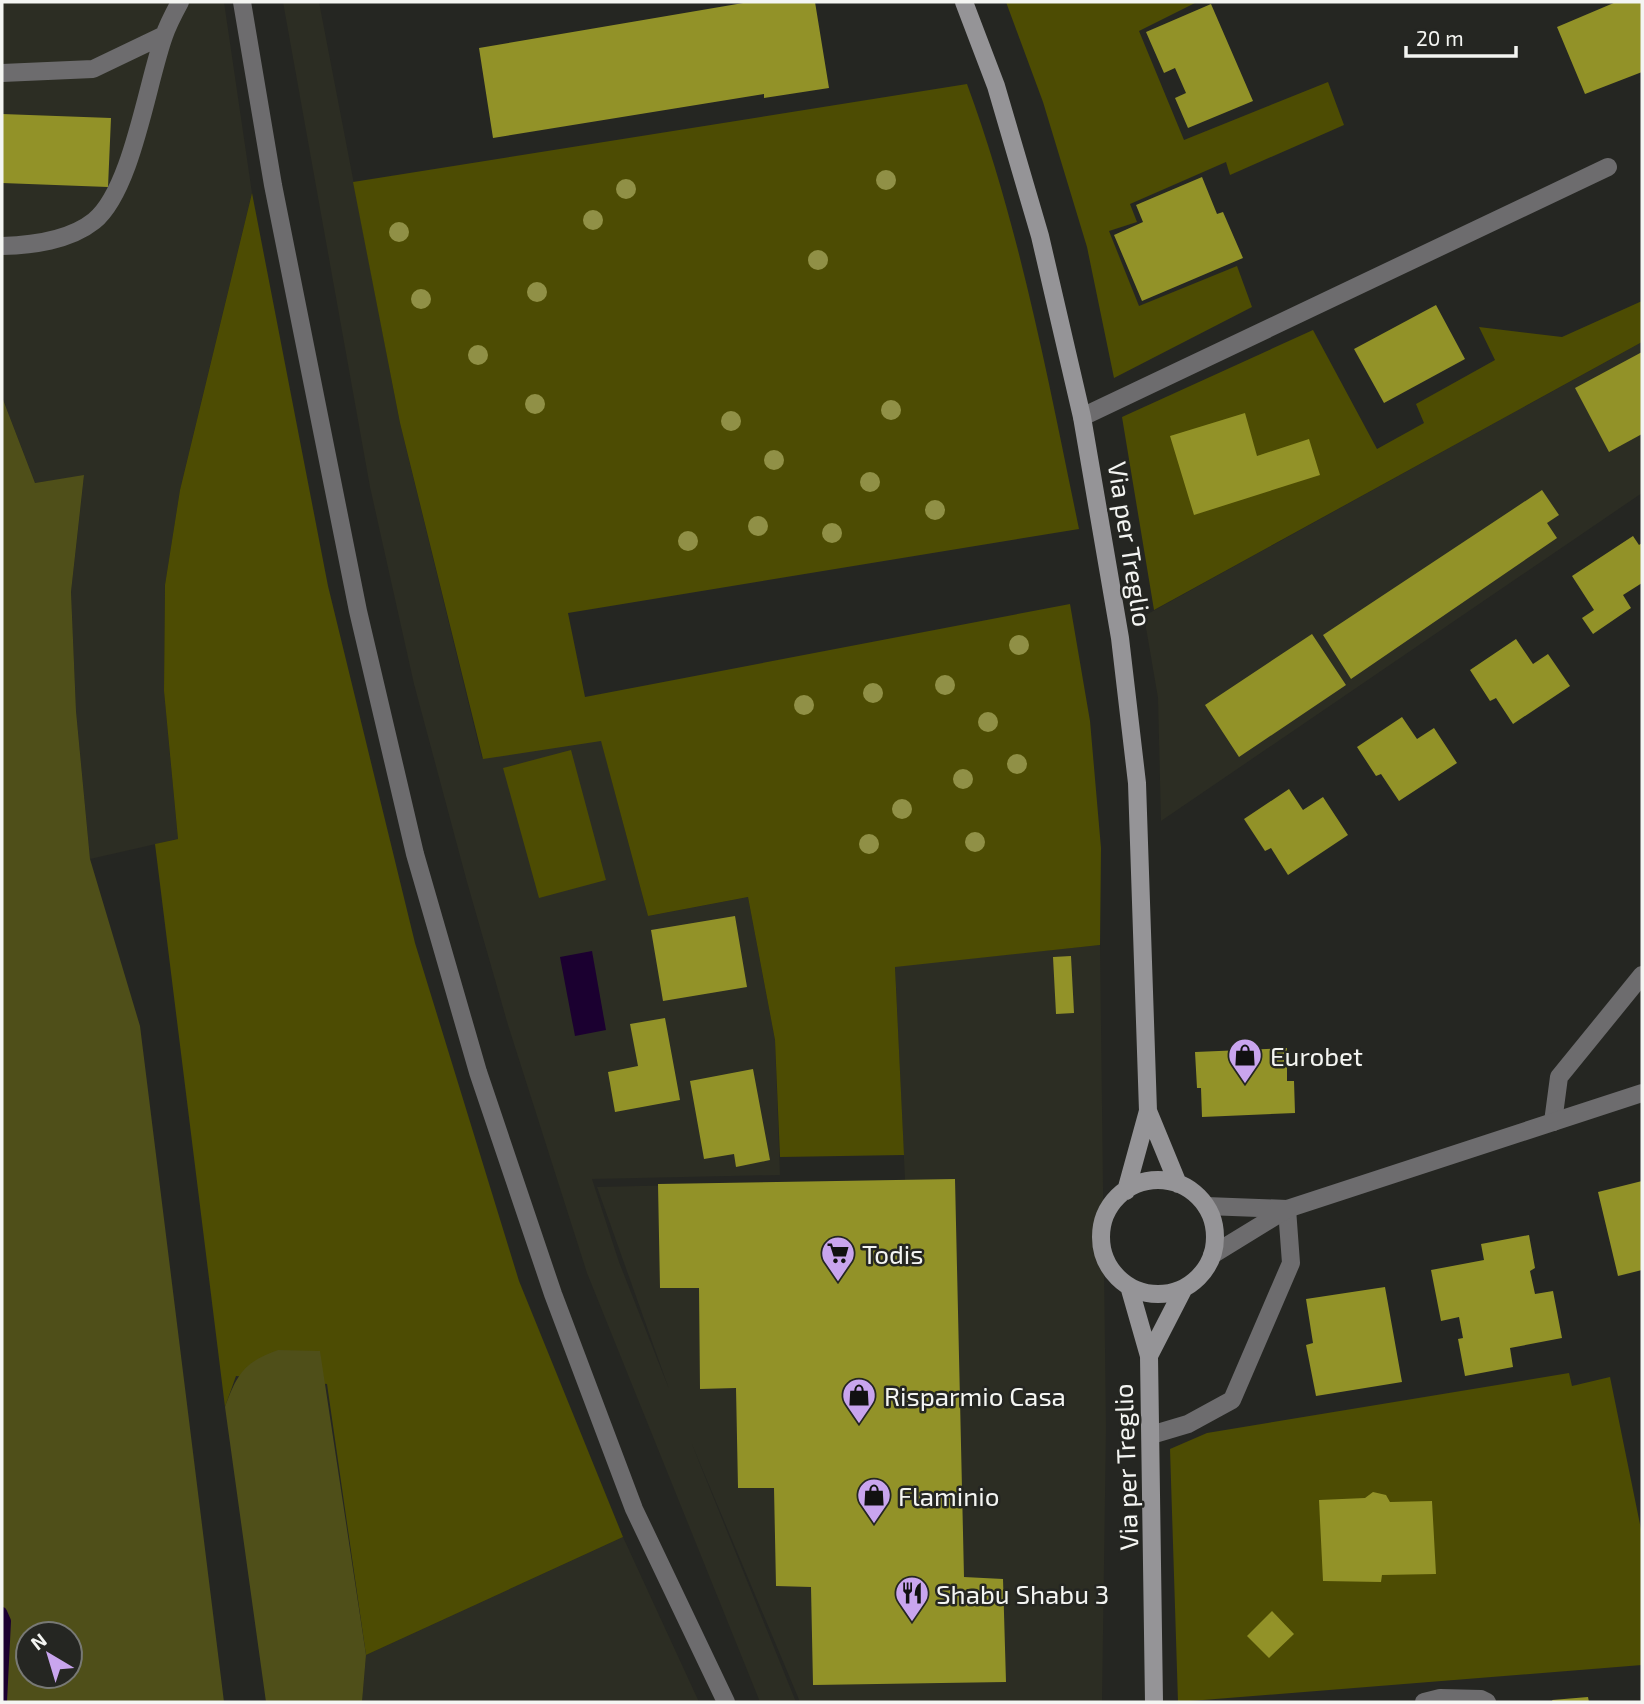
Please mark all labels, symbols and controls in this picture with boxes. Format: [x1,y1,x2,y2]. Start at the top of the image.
scale bar [1406,14,1516,58]
text: 20 m [1416,25,1464,50]
street label: Via per Treglio [1103,459,1159,629]
shop icon: Eurobet [1226,1036,1264,1085]
place label: Eurobet [1270,1040,1363,1071]
supermarket icon: Todis [819,1234,857,1283]
place label: Todis [862,1238,924,1269]
shop icon: Risparmio Casa [840,1376,878,1425]
place label: Risparmio Casa [884,1380,1066,1411]
street label: Via per Treglio [1107,1383,1143,1551]
shop icon: Flaminio [855,1476,893,1525]
place label: Flaminio [898,1480,1000,1511]
restaurant icon: Shabu Shabu 3 [893,1574,931,1623]
place label: Shabu Shabu 3 [936,1578,1109,1609]
north arrow [14,1620,84,1690]
text: N [26,1628,51,1654]

